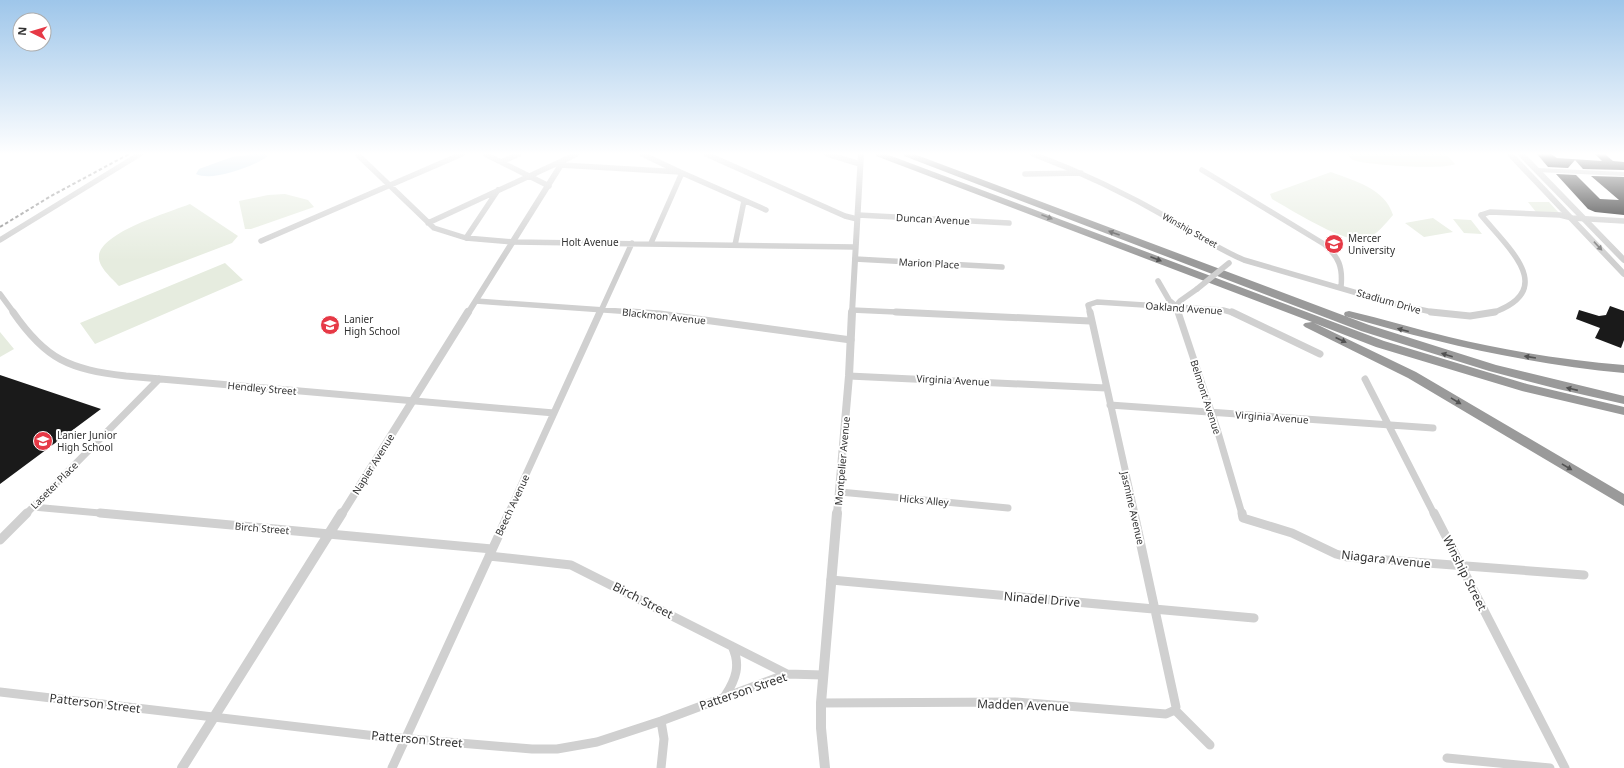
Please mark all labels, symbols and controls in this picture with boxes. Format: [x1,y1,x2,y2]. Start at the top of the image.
north arrow [12,12,52,52]
text: N [14,26,29,36]
street label: Winship Street [1160,209,1221,251]
street label: Duncan Avenue [896,210,971,228]
one-way arrow [1041,214,1053,220]
one-way arrow [1108,230,1120,236]
place label: Mercer University [1348,231,1396,257]
school or university icon: Mercer University [1323,233,1345,255]
street label: Holt Avenue [561,235,619,249]
one-way arrow [1593,241,1603,251]
street label: Marion Place [898,254,960,272]
one-way arrow [1151,256,1163,262]
street label: Stadium Drive [1355,285,1423,317]
street label: Oakland Avenue [1145,298,1223,318]
street label: Blackmon Avenue [621,305,707,327]
place label: Lanier High School [344,312,400,338]
school or university icon: Lanier High School [319,314,341,336]
one-way arrow [1397,326,1409,332]
one-way arrow [1335,337,1347,343]
one-way arrow [1440,352,1452,358]
one-way arrow [1524,354,1536,360]
street label: Belmont Avenue [1187,358,1225,436]
street label: Virginia Avenue [916,371,990,389]
street label: Hendley Street [227,378,297,398]
one-way arrow [1566,385,1578,391]
one-way arrow [1450,397,1462,404]
street label: Virginia Avenue [1235,407,1309,427]
street label: Montpelier Avenue [831,416,853,506]
place label: Lanier Junior High School [57,428,117,454]
school or university icon: Lanier Junior High School [32,430,54,452]
street label: Napier Avenue [349,431,398,497]
street label: Laseter Place [27,458,81,512]
one-way arrow [1561,464,1573,471]
street label: Jasmine Avenue [1118,469,1148,546]
street label: Beech Avenue [492,472,533,538]
street label: Hicks Alley [899,491,950,509]
street label: Birch Street [234,519,290,537]
street label: Winship Street [1439,533,1491,614]
street label: Niagara Avenue [1340,546,1432,572]
street label: Birch Street [610,578,677,623]
street label: Ninadel Drive [1003,587,1081,611]
street label: Patterson Street [697,668,790,714]
street label: Patterson Street [49,689,142,717]
street label: Madden Avenue [977,695,1069,715]
street label: Patterson Street [371,727,464,752]

